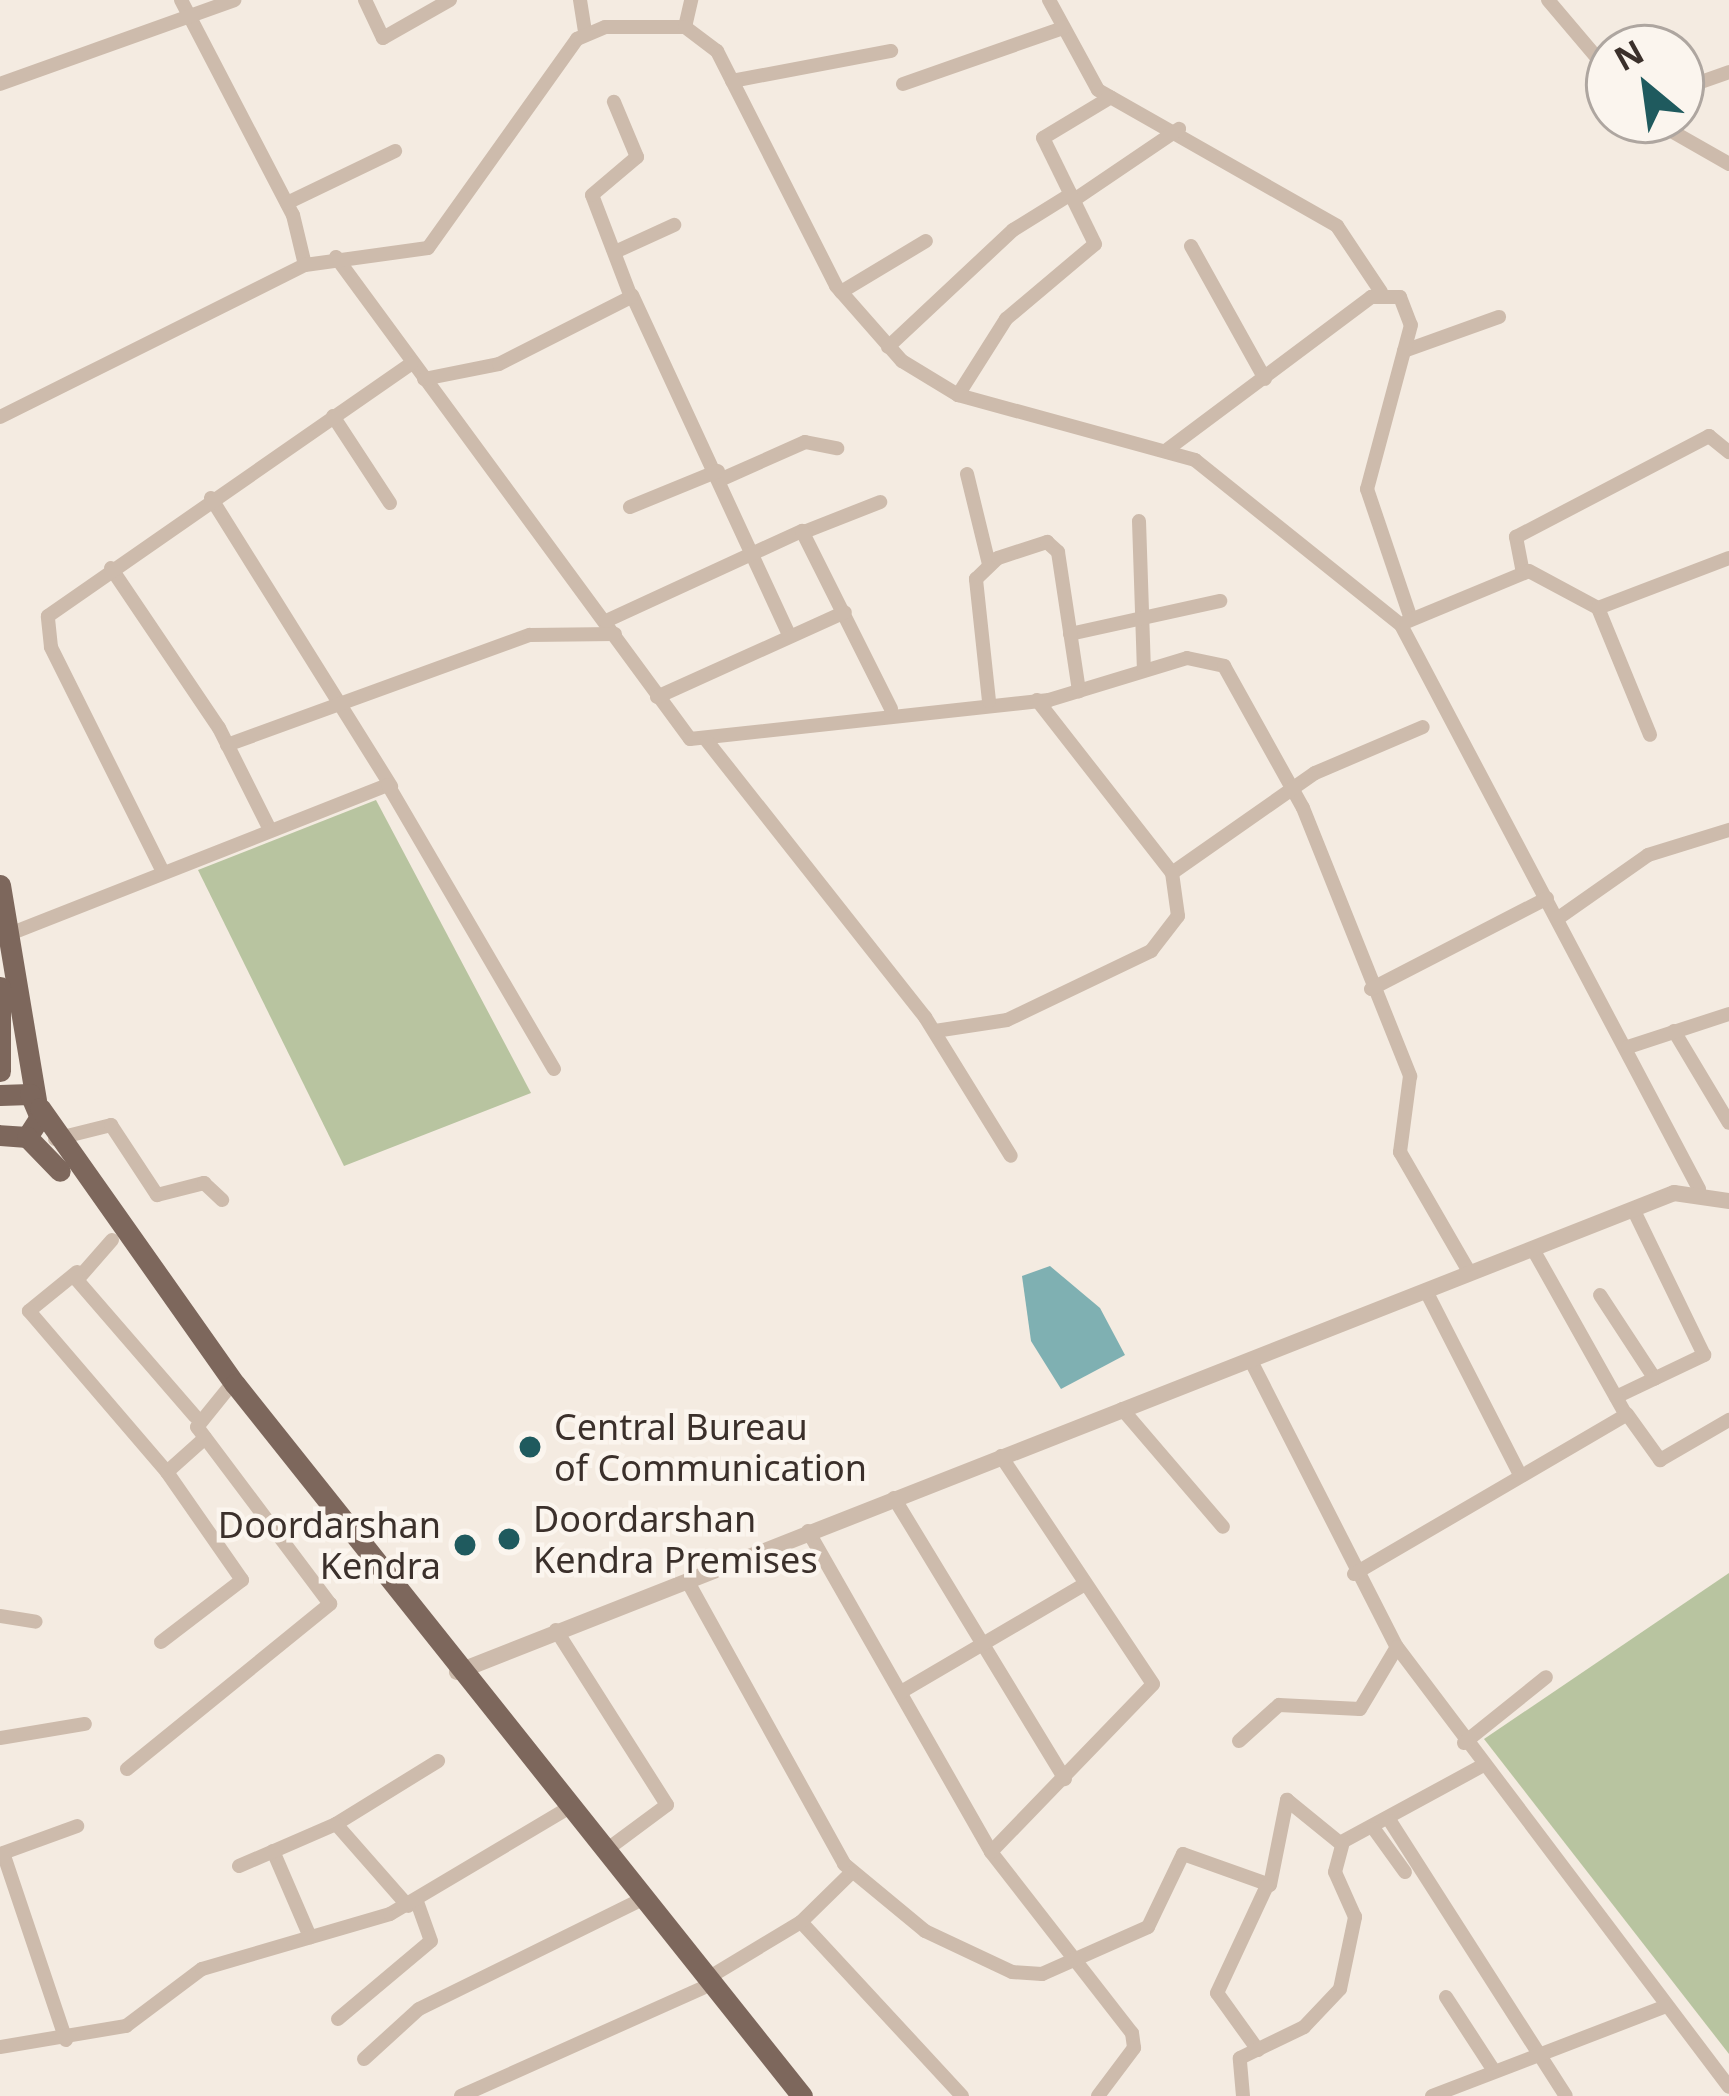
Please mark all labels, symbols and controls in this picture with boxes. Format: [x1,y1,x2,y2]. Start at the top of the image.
north arrow [1585,24,1705,144]
text: N [1606,29,1651,81]
place label: Central Bureau of Communication [554,1404,867,1489]
marker: Central Bureau of Communication [517,1434,543,1460]
place label: Doordarshan Kendra Premises [533,1496,818,1581]
place label: Doordarshan Kendra [218,1502,441,1587]
marker: Doordarshan Kendra Premises [496,1526,522,1552]
marker: Doordarshan Kendra [452,1532,478,1558]

